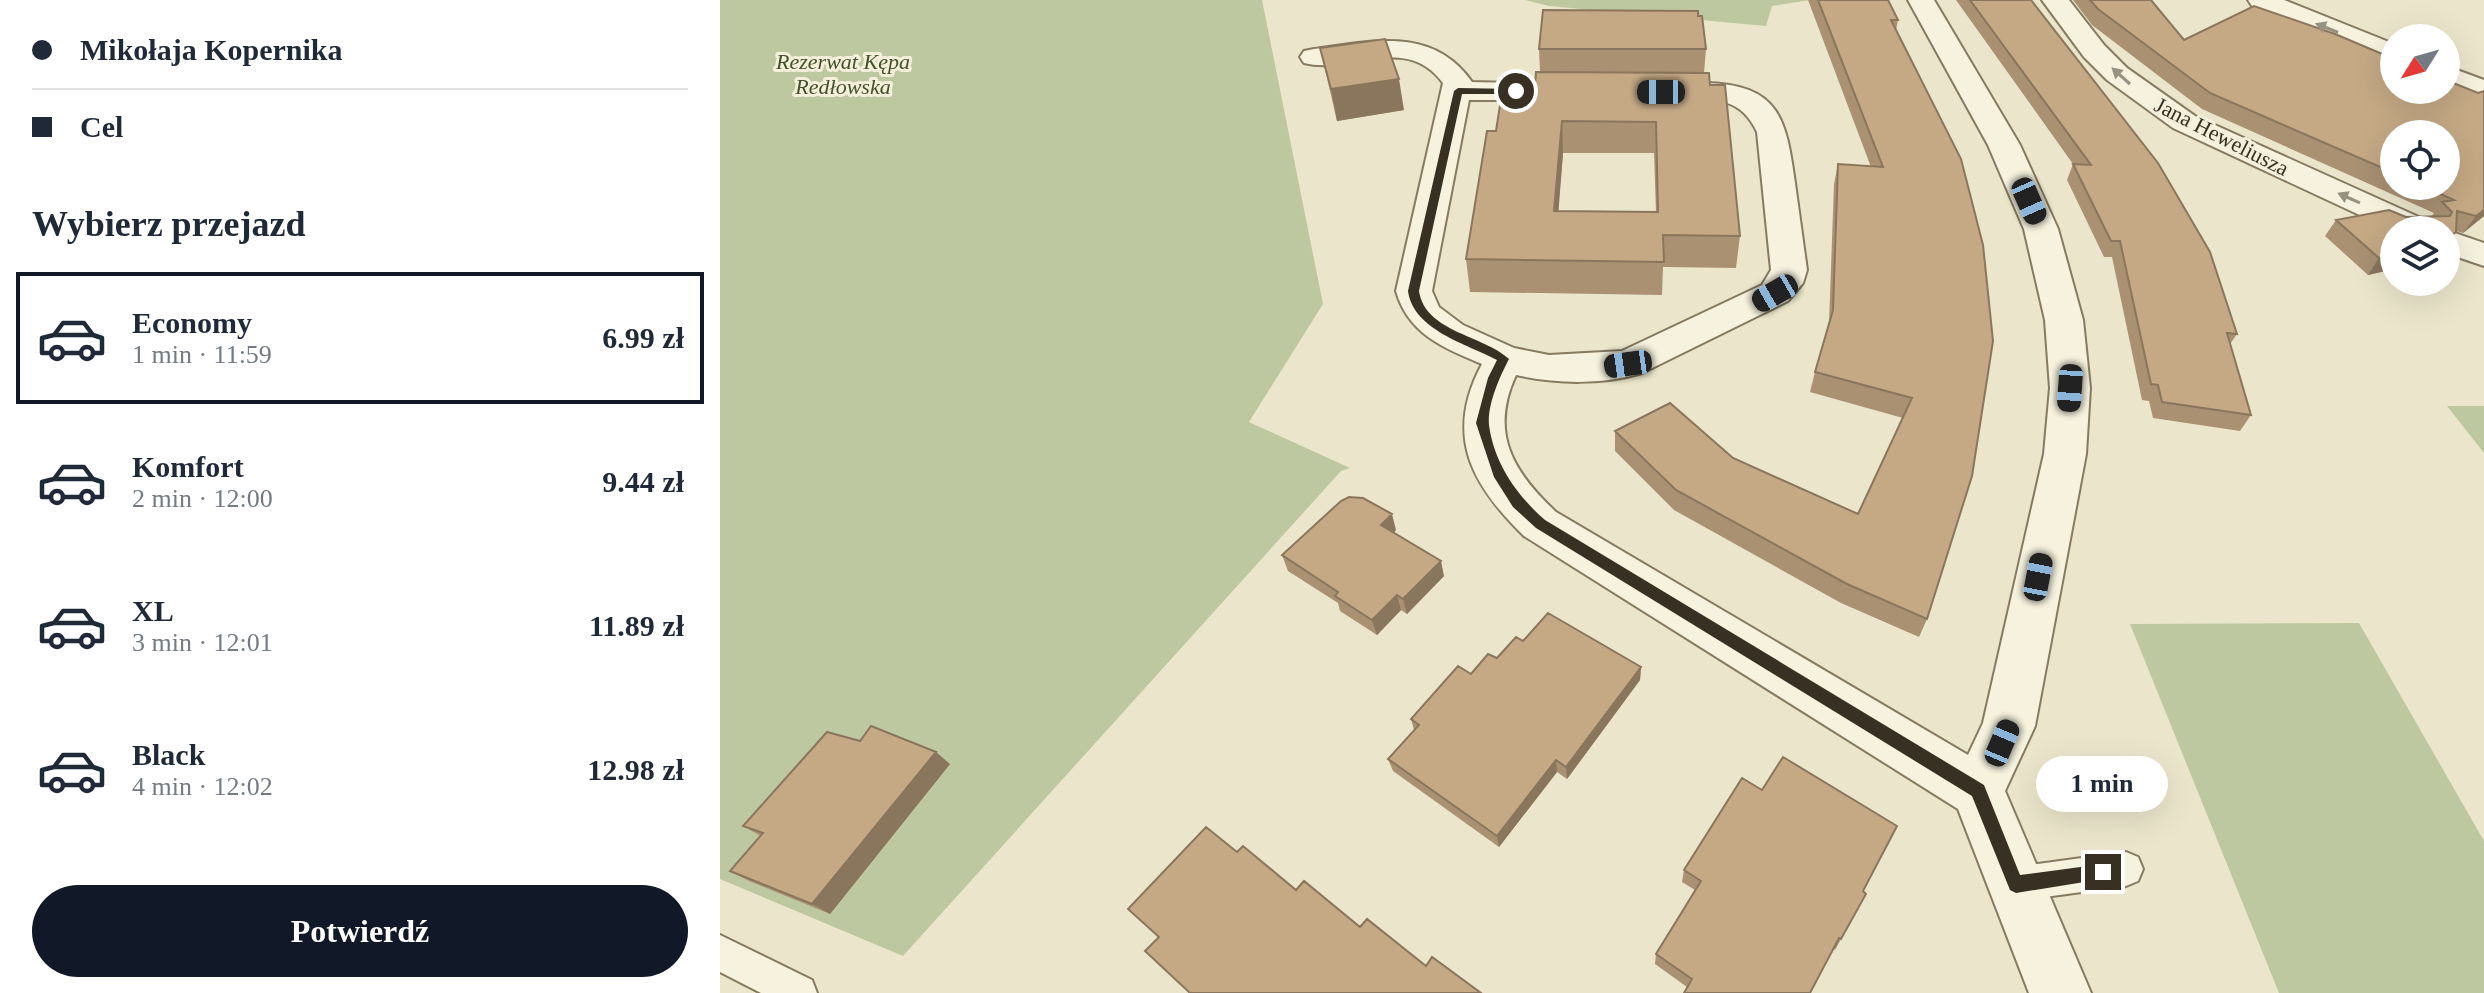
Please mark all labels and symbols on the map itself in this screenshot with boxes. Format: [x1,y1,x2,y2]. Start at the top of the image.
one-way arrow [2315,21,2339,34]
north arrow [2380,24,2460,104]
park label: Rezerwat Kępa Redłowska [775,49,910,99]
one-way arrow [2111,68,2130,86]
route start [1498,73,1534,109]
car [1637,80,1685,104]
street label: Jana Heweliusza [2151,92,2293,181]
car [2008,174,2050,228]
one-way arrow [2337,191,2361,204]
car [1748,271,1802,315]
car [1603,349,1653,379]
car [2056,363,2084,413]
car [2022,551,2054,603]
car [1982,716,2022,770]
callout: 1 min [2037,756,2169,812]
route end [2085,854,2121,890]

